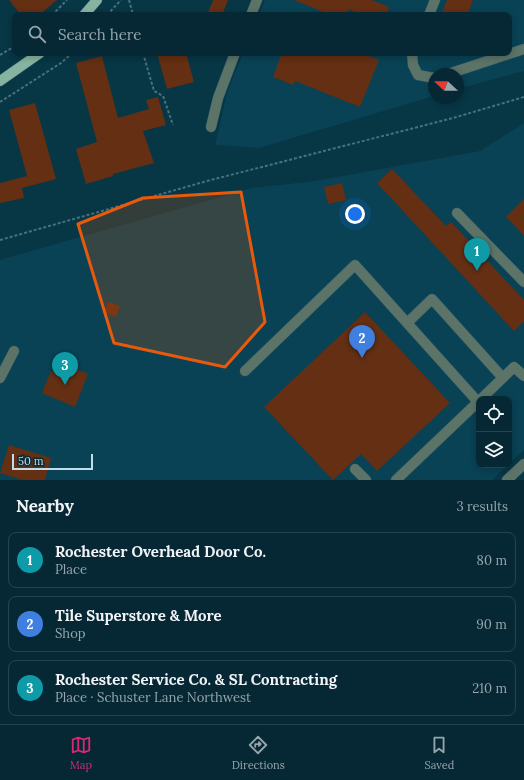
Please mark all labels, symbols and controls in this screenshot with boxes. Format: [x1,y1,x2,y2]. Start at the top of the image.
search box [12,12,512,56]
icon: search [26,23,48,45]
text: Search here [58,25,141,44]
north arrow [428,68,464,104]
your location [345,204,365,224]
pin: 1 [464,238,490,271]
pin: 2 [349,325,375,358]
pin: 3 [52,352,78,385]
map controls [476,396,512,468]
button: locate [476,396,512,432]
button: layers [476,432,512,468]
scale bar [12,452,93,471]
text: 50 m [18,454,44,468]
text: Nearby [16,495,74,517]
text: 3 results [456,498,508,515]
text: Rochester Overhead Door Co. [55,542,266,561]
text: 1 [27,552,33,569]
text: 80 m [477,552,507,569]
text: Place [55,561,87,578]
text: Tile Superstore & More [55,606,222,625]
text: 2 [27,616,33,633]
text: 90 m [476,616,507,633]
text: Shop [55,625,86,642]
text: Rochester Service Co. & SL Contracting [55,670,337,689]
text: 3 [26,680,34,697]
text: 210 m [472,680,507,697]
text: Place · Schuster Lane Northwest [55,689,251,706]
tab: Map [70,734,92,772]
tab: Directions [232,734,285,772]
tab: Saved [424,734,454,772]

